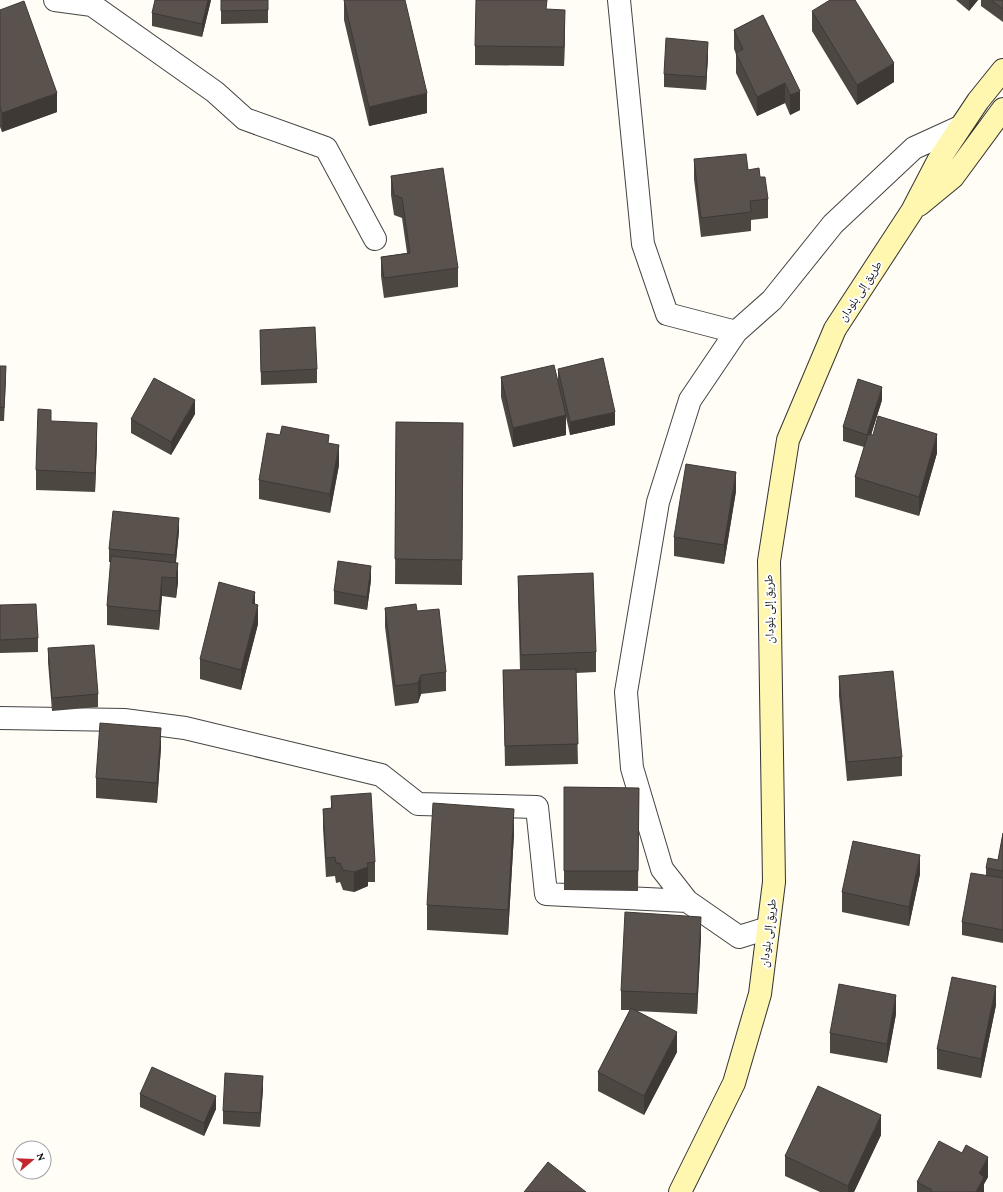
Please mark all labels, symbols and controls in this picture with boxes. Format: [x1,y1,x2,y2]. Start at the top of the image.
street label: طريق إلى بلودان [835,258,885,324]
street label: طريق إلى بلودان [761,574,777,644]
street label: طريق إلى بلودان [757,898,780,968]
north arrow [12,1140,52,1180]
text: N [35,1151,49,1163]

